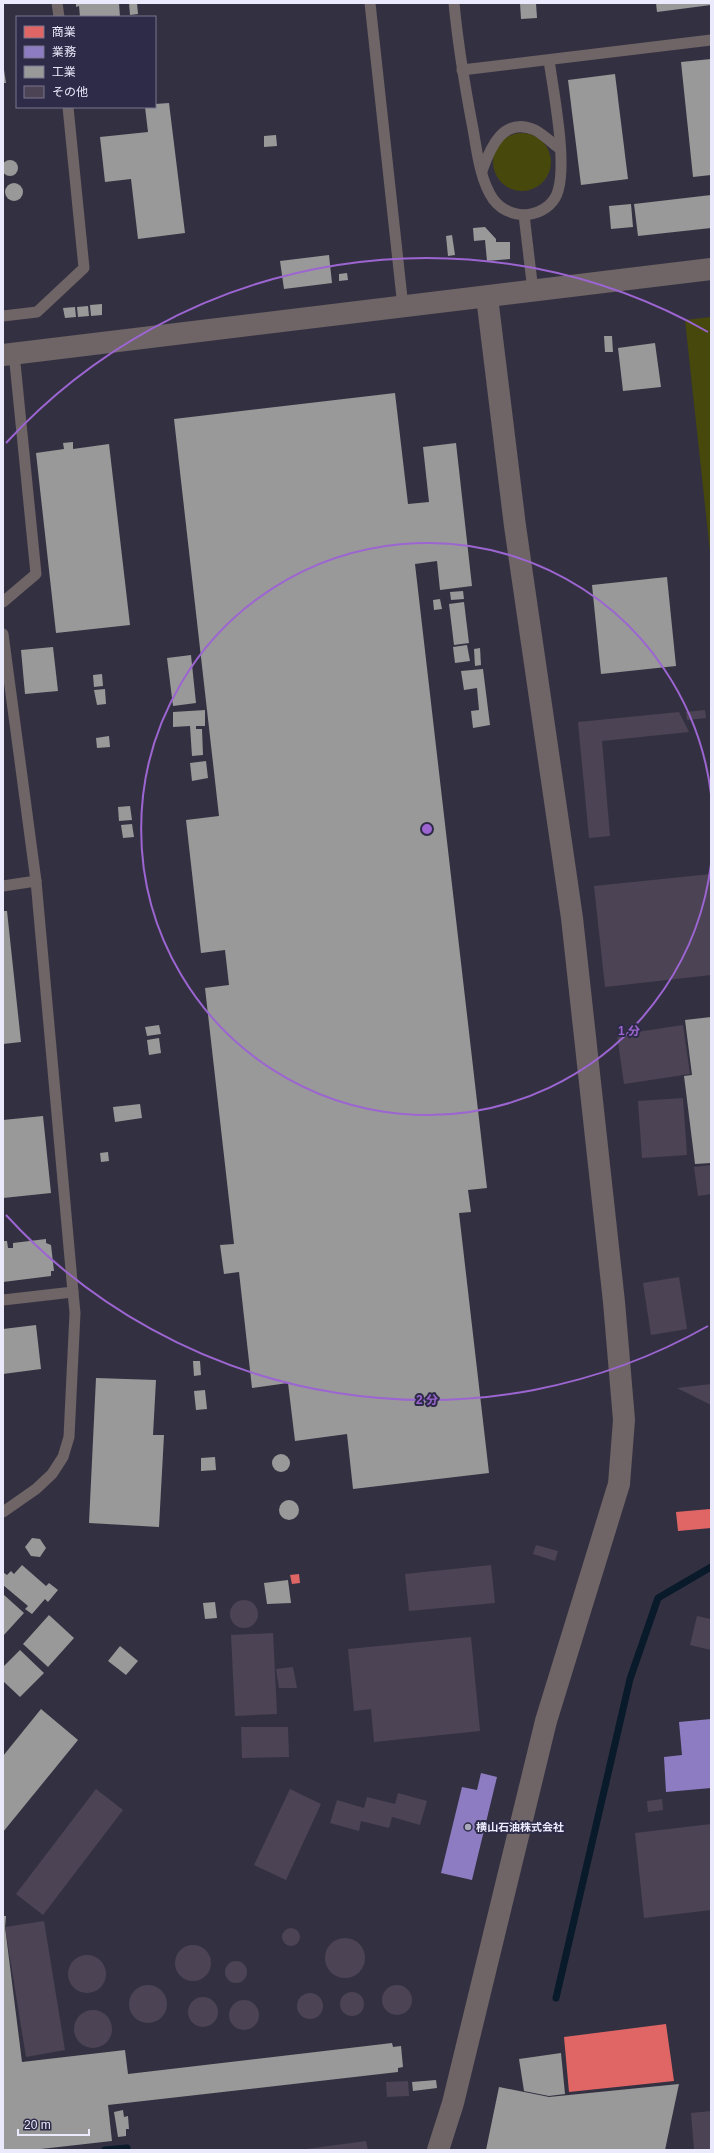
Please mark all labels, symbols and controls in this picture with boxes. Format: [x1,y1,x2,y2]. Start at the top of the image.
legend [16,16,156,108]
text: 商業 [52,25,76,39]
text: 業務 [52,45,76,59]
text: 工業 [52,65,76,79]
text: その他 [52,85,88,99]
centre of rings [420,822,434,836]
text: 1 分 [618,1024,640,1038]
text: 2 分 [416,1393,438,1407]
place label: 横山石油株式会社 [476,1821,564,1833]
marker: 横山石油株式会社 [463,1822,473,1832]
scale bar [18,2111,89,2137]
text: 20 m [24,2118,51,2132]

